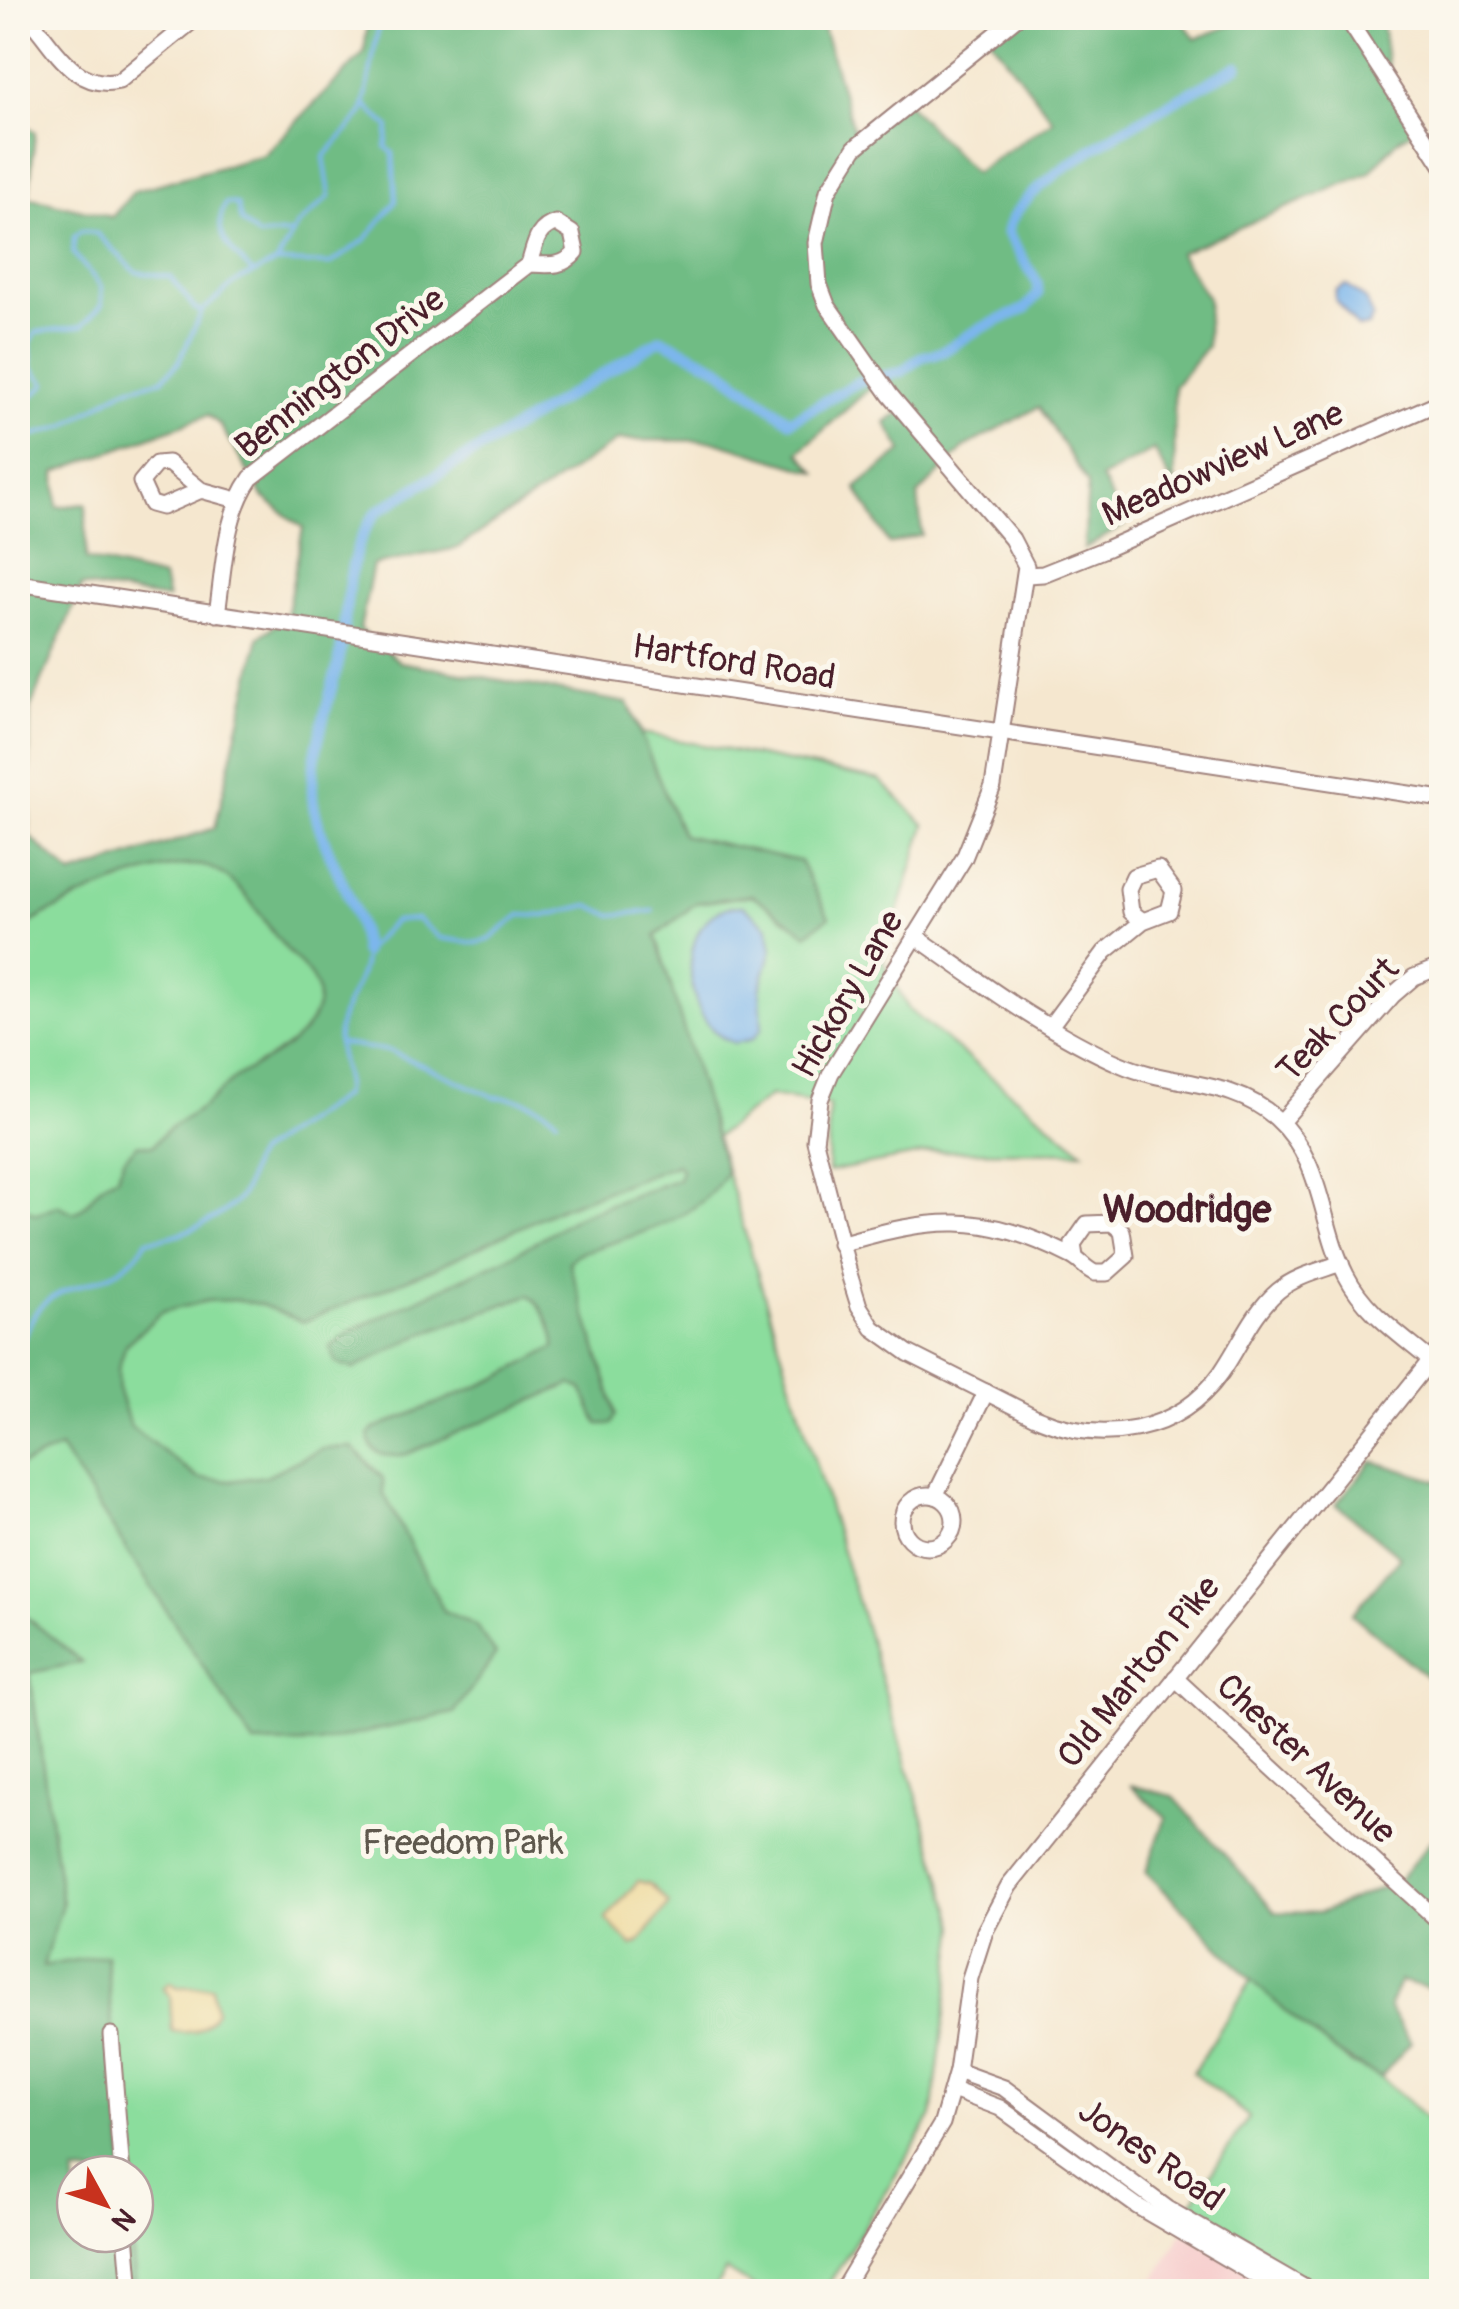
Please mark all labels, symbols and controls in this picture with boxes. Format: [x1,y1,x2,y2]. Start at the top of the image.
street label: Bennington Drive [226,277,454,469]
street label: Meadowview Lane [1095,391,1351,537]
street label: Hartford Road [629,624,839,700]
street label: Hickory Lane [782,902,914,1086]
street label: Teak Court [1267,947,1409,1092]
district label: Woodridge [1103,1186,1272,1234]
street label: Old Marlton Pike [1048,1567,1230,1777]
street label: Chester Avenue [1207,1664,1405,1854]
park label: Freedom Park [362,1821,564,1865]
street label: Jones Road [1070,2089,1232,2221]
north arrow [55,2154,155,2254]
text: N [104,2201,142,2238]

